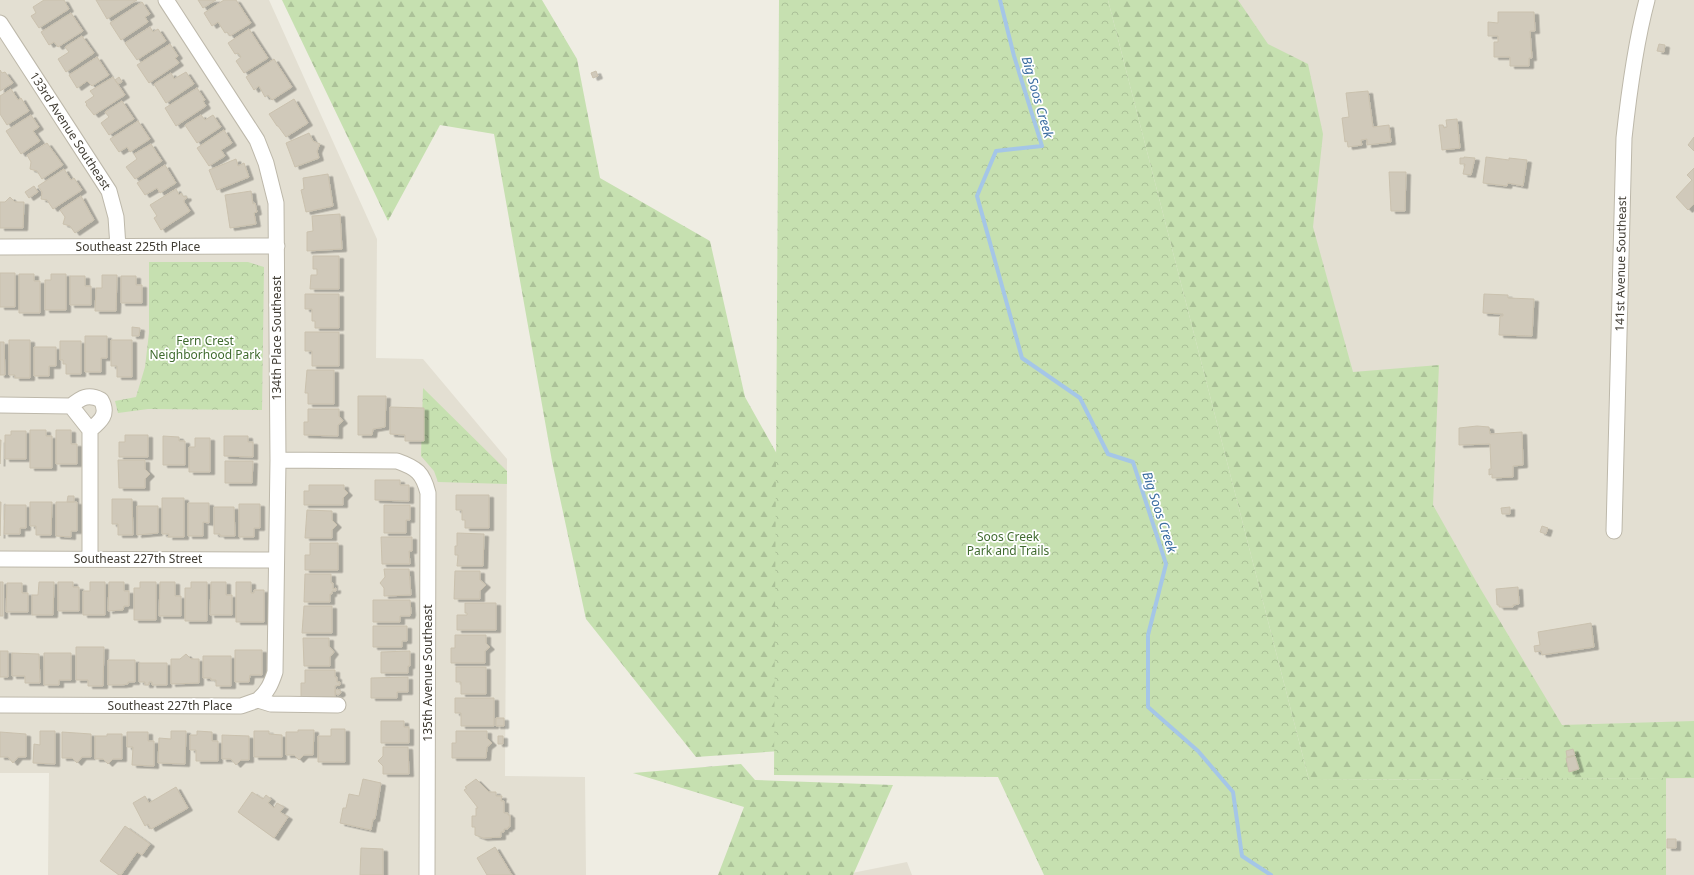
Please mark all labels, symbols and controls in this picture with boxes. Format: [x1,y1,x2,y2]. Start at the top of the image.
water label: Big Soos Creek [1018,54,1058,140]
street label: 133rd Avenue Southeast [26,68,115,194]
street label: 141st Avenue Southeast [1611,195,1630,332]
street label: Southeast 225th Place [76,238,201,255]
street label: 134th Place Southeast [268,275,285,400]
park label: Fern Crest Neighborhood Park [149,332,261,363]
water label: Big Soos Creek [1138,469,1182,555]
park label: Soos Creek Park and Trails [967,528,1050,559]
street label: Southeast 227th Street [74,550,203,567]
street label: 135th Avenue Southeast [419,604,436,742]
street label: Southeast 227th Place [108,697,233,714]

